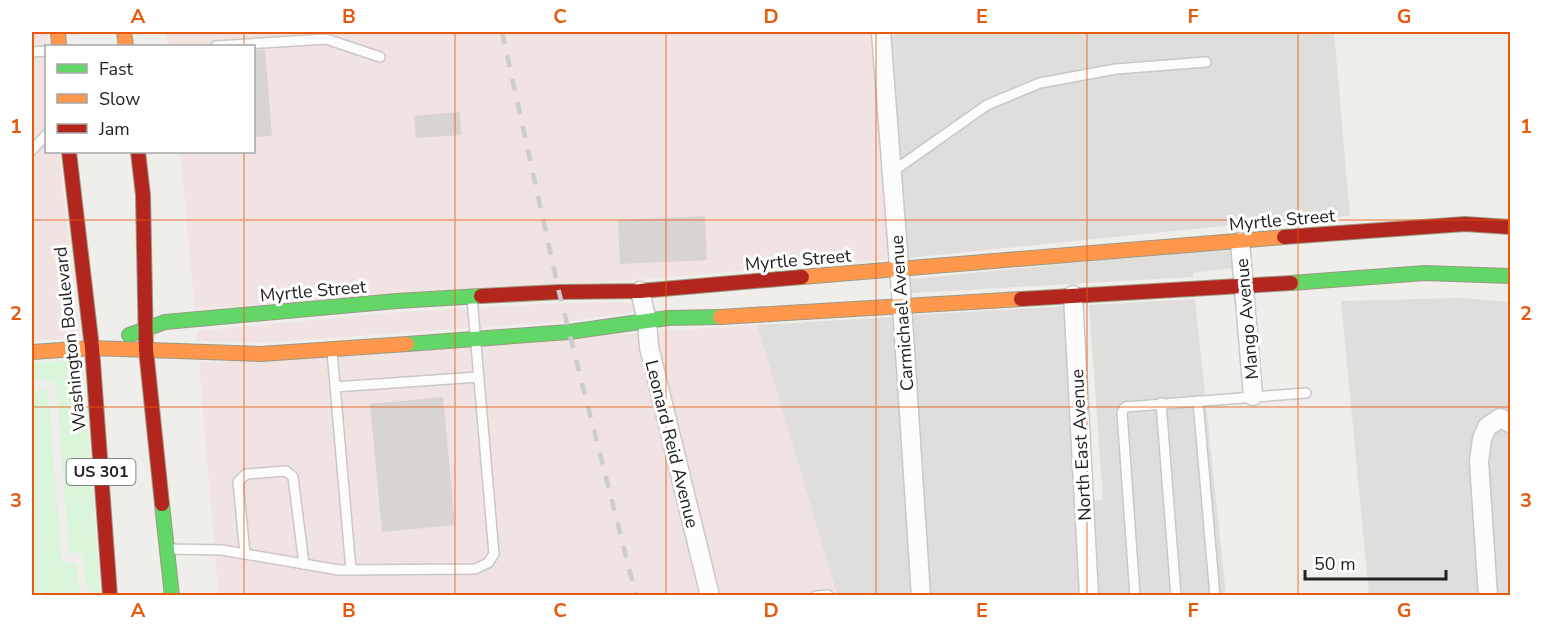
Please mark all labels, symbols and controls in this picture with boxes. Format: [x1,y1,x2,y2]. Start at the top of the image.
text: A [131,3,146,30]
text: B [342,3,356,30]
text: C [553,3,567,30]
text: D [763,3,779,30]
text: E [976,3,988,30]
text: F [1187,3,1199,30]
text: G [1397,3,1411,30]
legend [45,45,255,153]
text: Fast [99,57,134,81]
text: Slow [99,87,140,111]
text: 1 [10,113,22,140]
text: 1 [1520,113,1532,140]
text: Jam [98,117,130,141]
street label: Myrtle Street [1228,203,1337,237]
street label: Carmichael Avenue [885,234,919,392]
street label: Myrtle Street [744,243,853,277]
street label: Washington Boulevard [48,245,92,433]
street label: Mango Avenue [1230,257,1264,381]
street label: Myrtle Street [259,274,368,308]
text: 2 [10,300,22,327]
text: 2 [1520,300,1532,327]
street label: Leonard Reid Avenue [639,357,705,531]
street label: North East Avenue [1065,368,1097,522]
road number: US 301 [66,459,136,485]
text: 3 [10,487,22,514]
text: 3 [1520,487,1532,514]
scale bar [1305,543,1446,581]
text: 50 m [1314,552,1356,576]
text: A [131,597,146,624]
text: B [342,597,356,624]
text: C [553,597,567,624]
text: D [763,597,779,624]
text: E [976,597,988,624]
text: F [1187,597,1199,624]
text: G [1397,597,1411,624]

